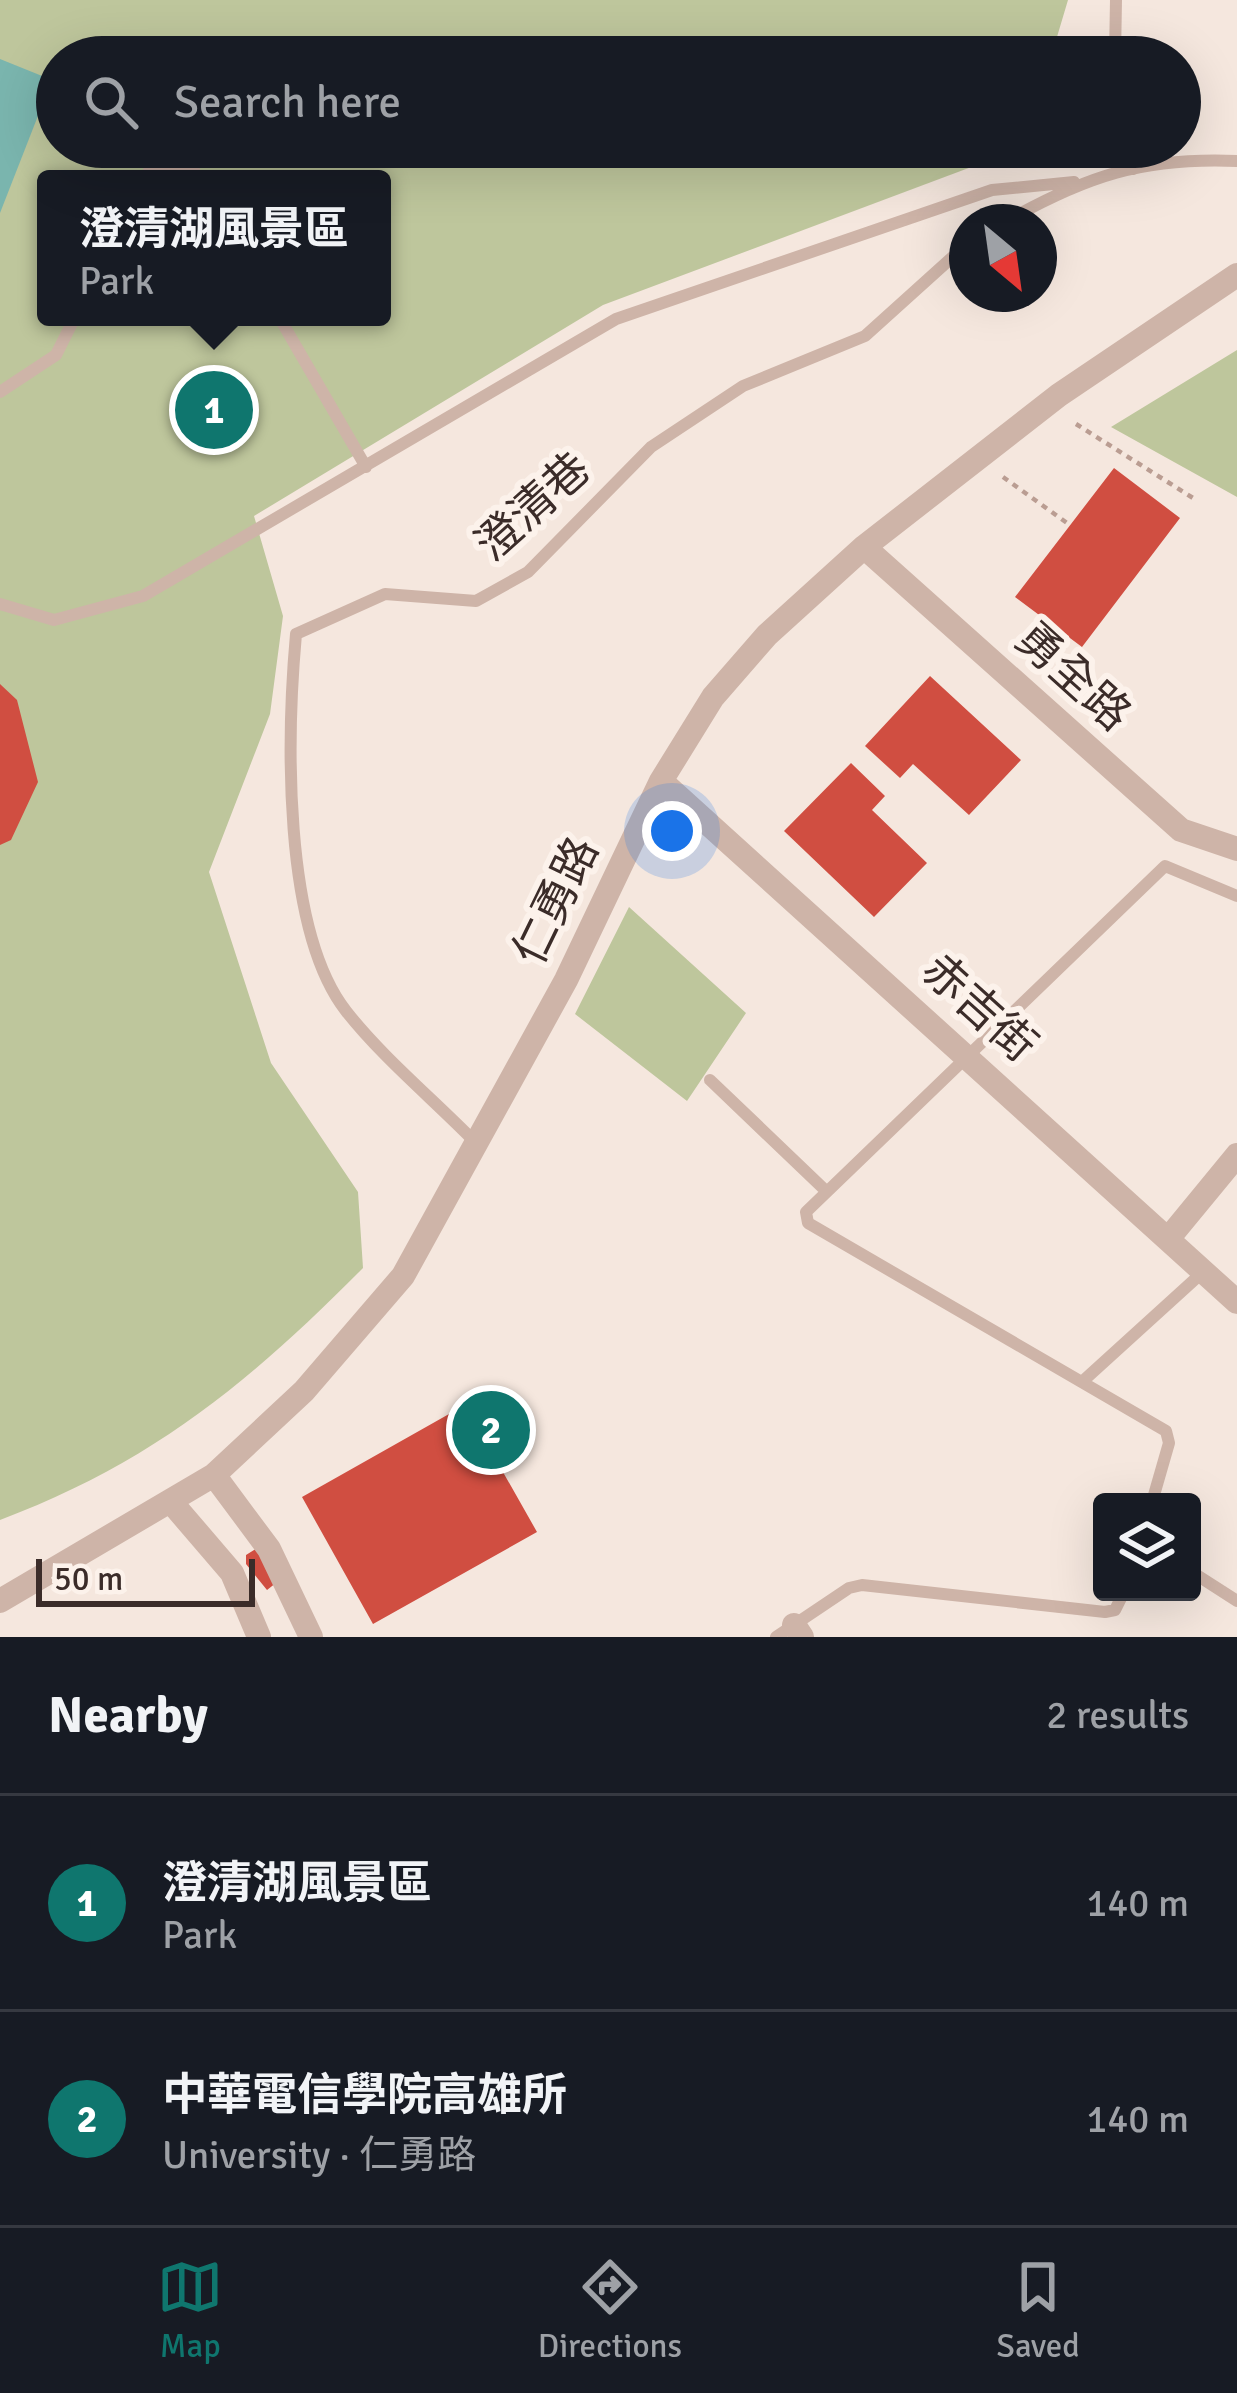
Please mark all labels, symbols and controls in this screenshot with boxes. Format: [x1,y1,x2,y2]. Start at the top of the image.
search box [36,36,1201,168]
icon: search [78,69,144,135]
text: Search here [174,75,401,130]
popup [37,170,391,326]
text: 澄清湖風景區 [79,202,349,257]
north arrow [949,204,1057,312]
text: Park [79,257,154,305]
pin: 1 [175,365,253,455]
street label: 澄清巷 [464,441,602,573]
street label: 勇全路 [1004,611,1142,743]
your location [642,801,702,861]
street label: 仁勇路 [502,828,610,974]
street label: 赤吉街 [910,942,1048,1074]
pin: 2 [452,1385,530,1475]
map controls [1093,1493,1201,1601]
button: layers [1093,1493,1201,1601]
scale bar [36,1553,255,1606]
text: 50 m [54,1559,123,1600]
text: Nearby [48,1684,208,1747]
text: 2 results [1046,1691,1189,1739]
text: 澄清湖風景區 [162,1856,432,1911]
text: 1 [76,1879,98,1927]
text: 140 m [1086,1879,1189,1927]
text: Park [162,1911,237,1959]
text: 中華電信學院高雄所 [162,2068,567,2123]
text: 2 [76,2095,98,2143]
text: 140 m [1086,2095,1189,2143]
text: University · 仁勇路 [162,2131,476,2179]
tab: Map [157,2254,223,2367]
tab: Directions [538,2254,682,2367]
tab: Saved [997,2254,1080,2367]

